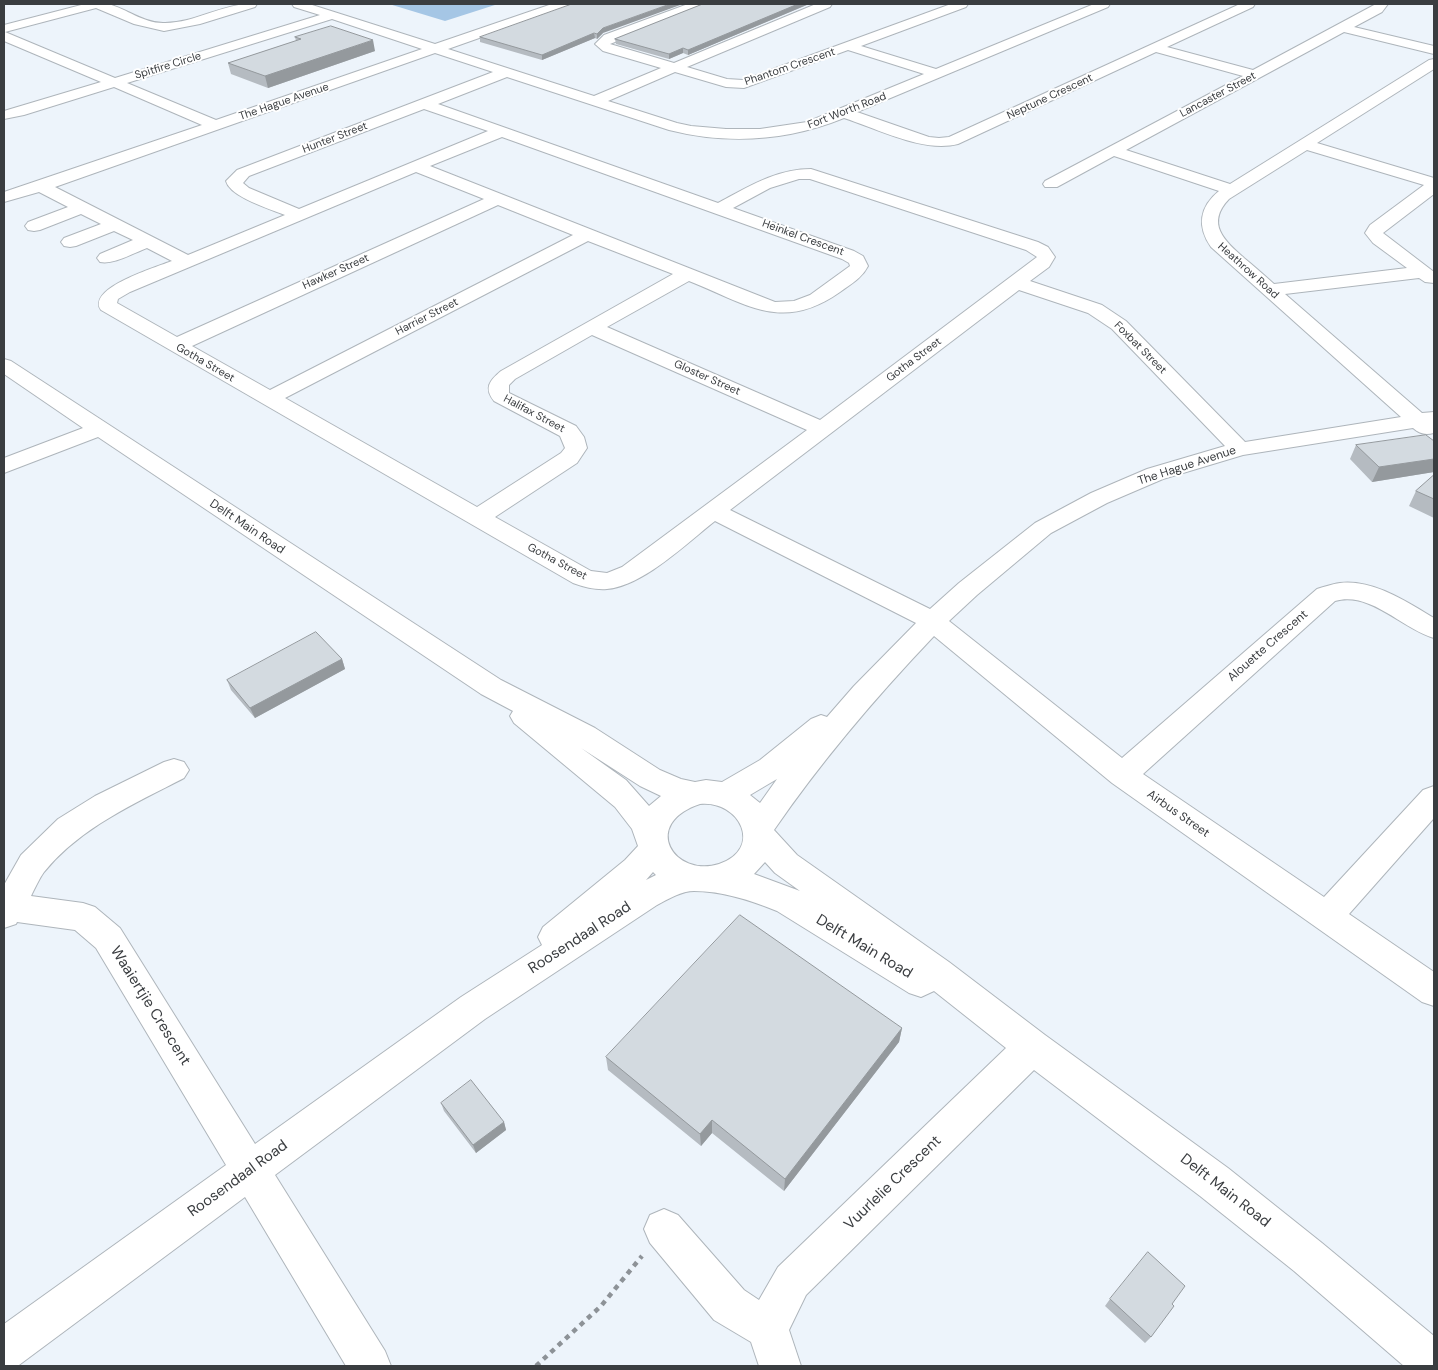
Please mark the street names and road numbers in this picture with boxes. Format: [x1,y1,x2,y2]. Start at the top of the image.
street label: Phantom Crescent [743,45,837,89]
street label: Spitfire Circle [133,50,203,82]
street label: Lancaster Street [1178,69,1258,121]
street label: Neptune Crescent [1005,71,1095,123]
street label: The Hague Avenue [237,80,331,124]
street label: Fort Worth Road [806,90,888,132]
street label: Hunter Street [301,120,369,156]
street label: Heinkel Crescent [760,217,846,259]
street label: Heathrow Road [1215,240,1281,302]
street label: Hawker Street [301,251,371,293]
street label: Harrier Street [393,296,461,338]
street label: Foxbat Street [1111,319,1169,377]
street label: Gotha Street [884,335,944,385]
street label: Gotha Street [173,341,237,385]
street label: Gloster Street [672,357,742,399]
street label: Halifax Street [501,392,567,436]
street label: The Hague Avenue [1136,443,1238,489]
street label: Delft Main Road [207,497,287,557]
street label: Gotha Street [525,541,589,583]
street label: Alouette Crescent [1225,607,1311,685]
street label: Airbus Street [1144,787,1212,841]
street label: Roosendaal Road [525,898,635,978]
street label: Delft Main Road [813,911,915,983]
street label: Waaiertjie Crescent [106,943,194,1069]
street label: Vuurlelie Crescent [841,1132,945,1234]
street label: Roosendaal Road [185,1137,291,1221]
street label: Delft Main Road [1176,1150,1274,1232]

